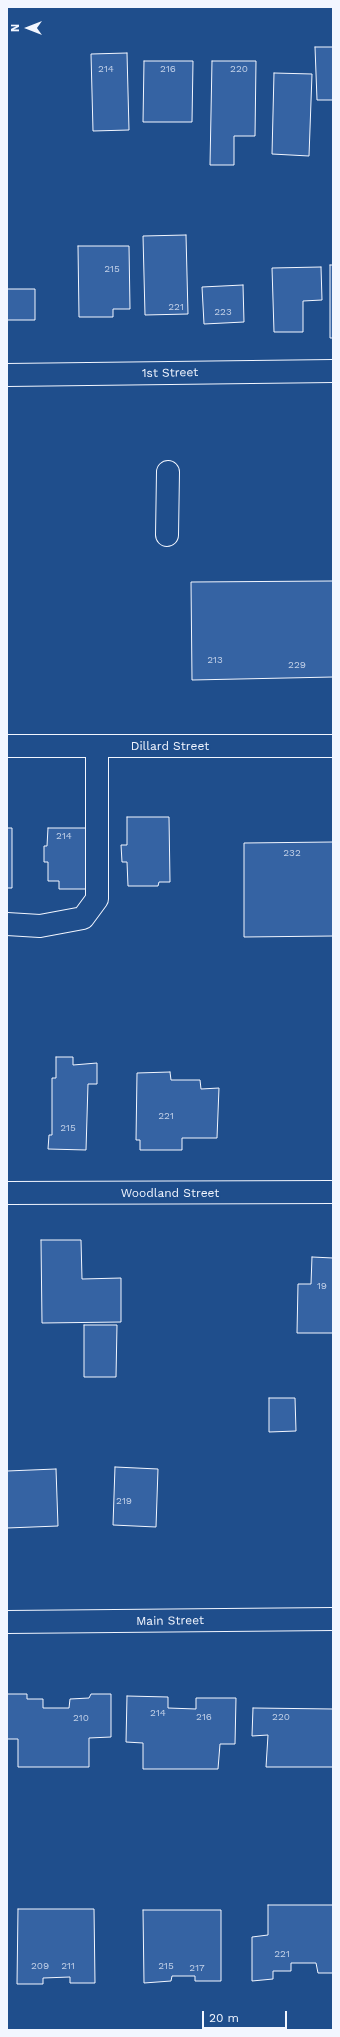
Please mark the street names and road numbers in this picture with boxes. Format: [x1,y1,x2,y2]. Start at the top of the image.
street label: 1st Street [142,365,198,381]
street label: Dillard Street [131,739,209,753]
street label: Woodland Street [121,1186,219,1200]
street label: Main Street [136,1613,204,1629]

